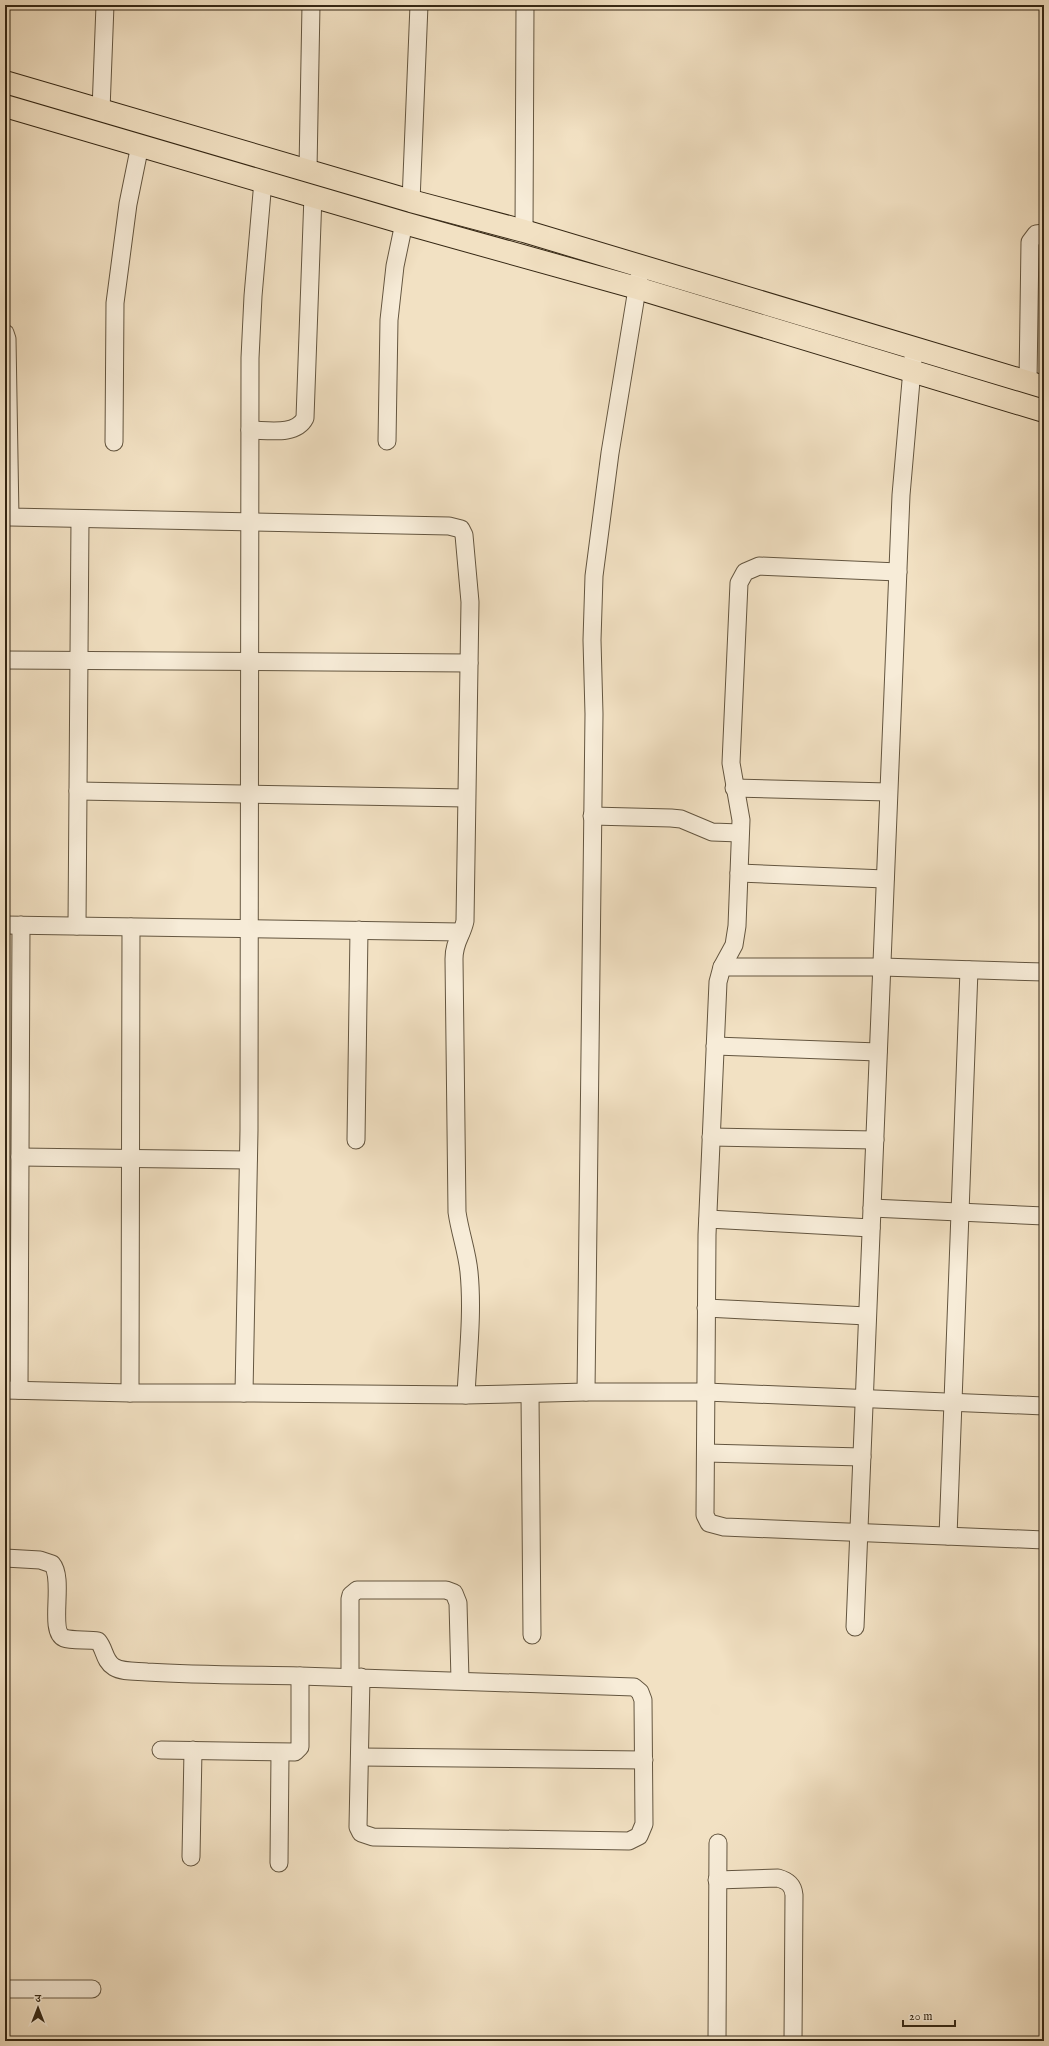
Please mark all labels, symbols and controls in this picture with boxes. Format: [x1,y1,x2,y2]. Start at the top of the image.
north arrow [18,1988,58,2028]
text: उ [34,1992,42,2006]
scale bar [903,2002,955,2028]
text: 20 m [909,2009,932,2024]

